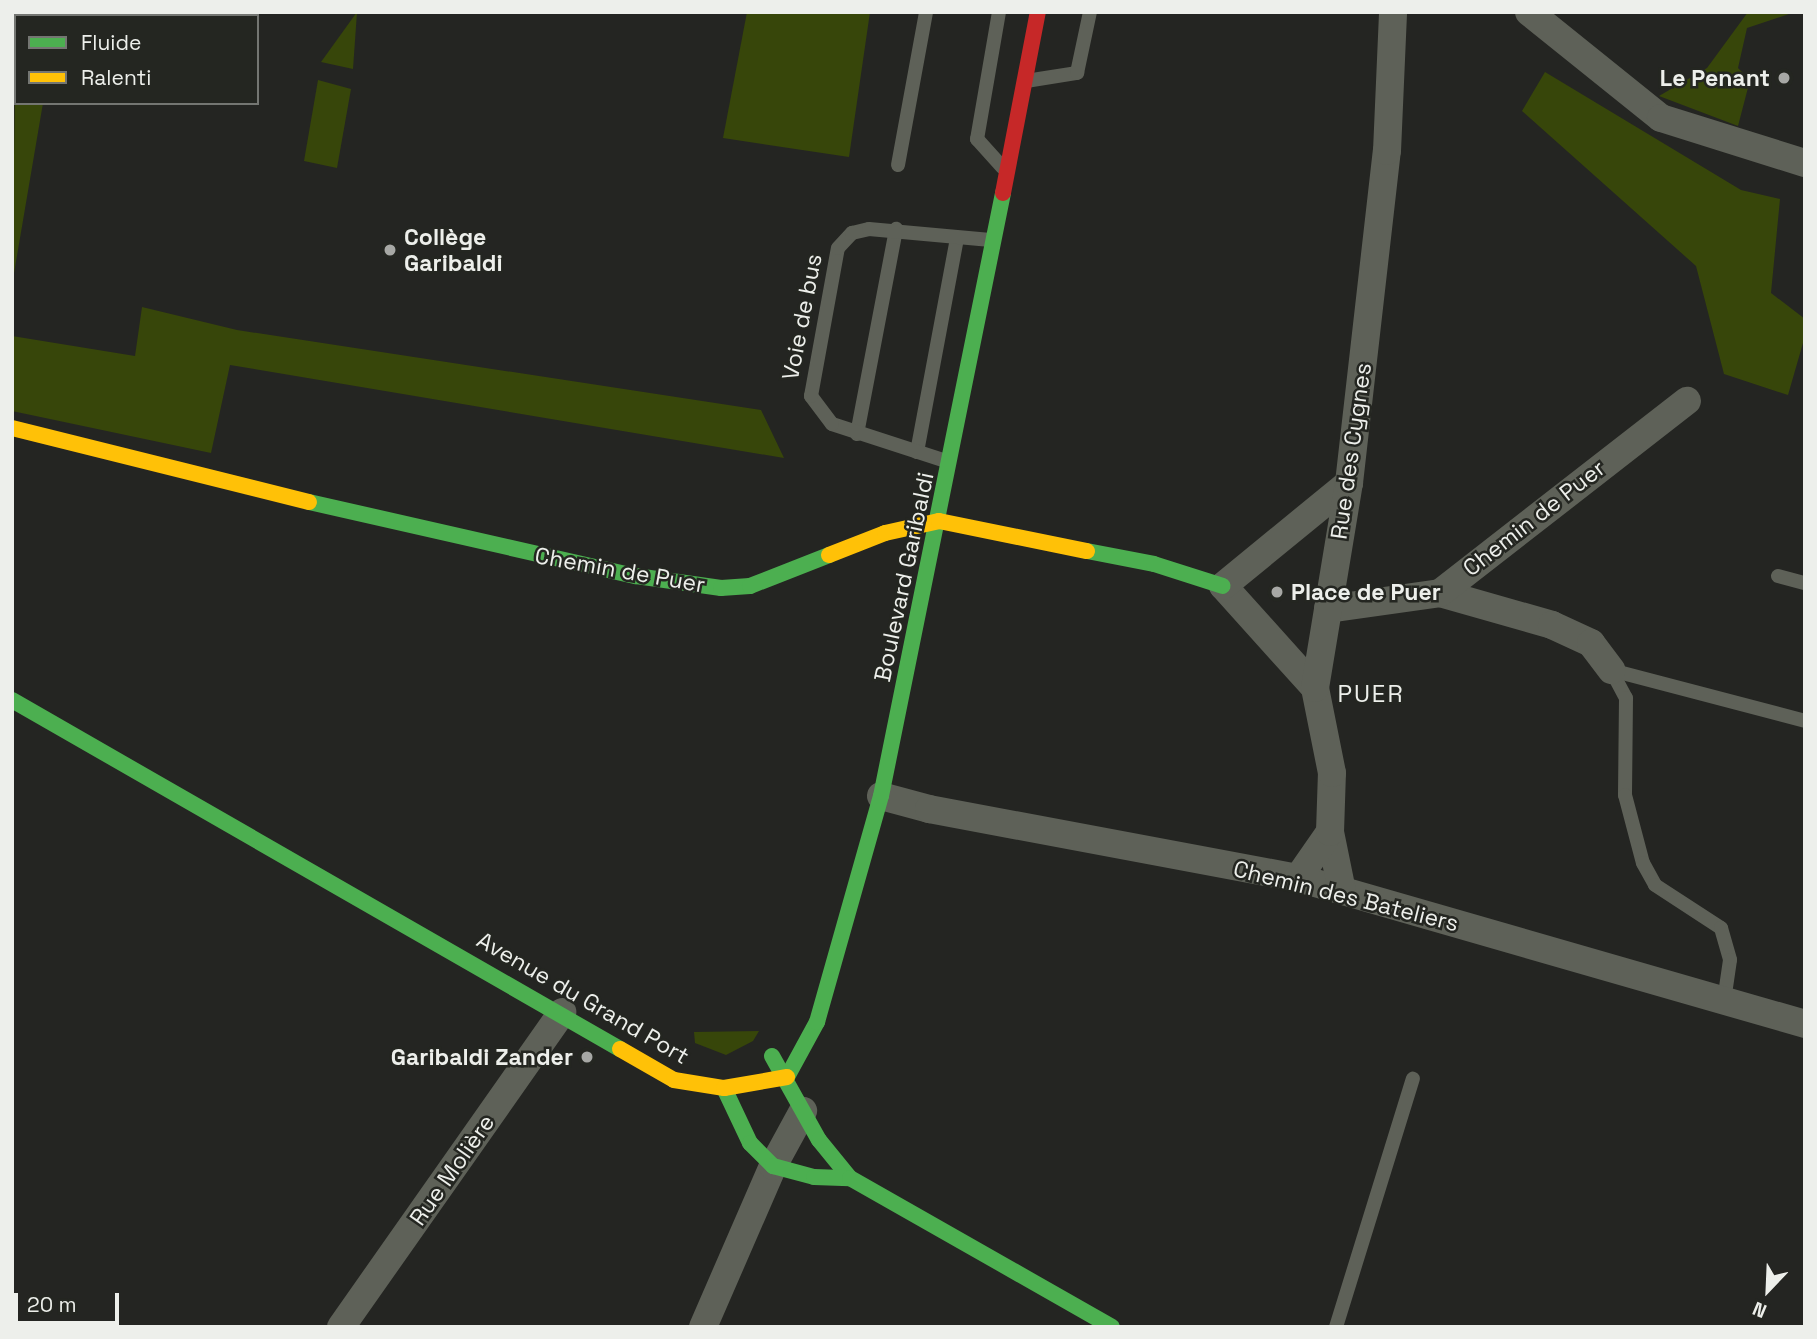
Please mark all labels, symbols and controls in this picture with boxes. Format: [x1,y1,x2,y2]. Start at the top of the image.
legend [14,14,259,105]
text: Fluide [81,29,141,56]
text: Ralenti [81,64,151,91]
place label: Le Penant [1660,64,1770,92]
marker: Le Penant [1776,70,1792,86]
place label: Collège Garibaldi [404,223,503,277]
marker: Collège Garibaldi [382,242,398,258]
street label: Voie de bus [776,251,828,383]
street label: Rue des Cygnes [1325,361,1377,541]
street label: Chemin de Puer [1458,454,1610,582]
street label: Boulevard Garibaldi [868,470,940,684]
street label: Chemin de Puer [533,541,707,599]
place label: Place de Puer [1291,578,1441,606]
marker: Place de Puer [1269,584,1285,600]
district label: PUER [1338,680,1404,708]
street label: Chemin des Bateliers [1230,855,1462,937]
street label: Avenue du Grand Port [472,926,694,1070]
place label: Garibaldi Zander [391,1043,573,1071]
marker: Garibaldi Zander [579,1049,595,1065]
street label: Rue Molière [404,1109,500,1231]
north arrow [1733,1255,1803,1325]
scale bar [18,1280,122,1324]
text: 20 m [27,1291,77,1318]
text: N [1749,1296,1770,1324]

